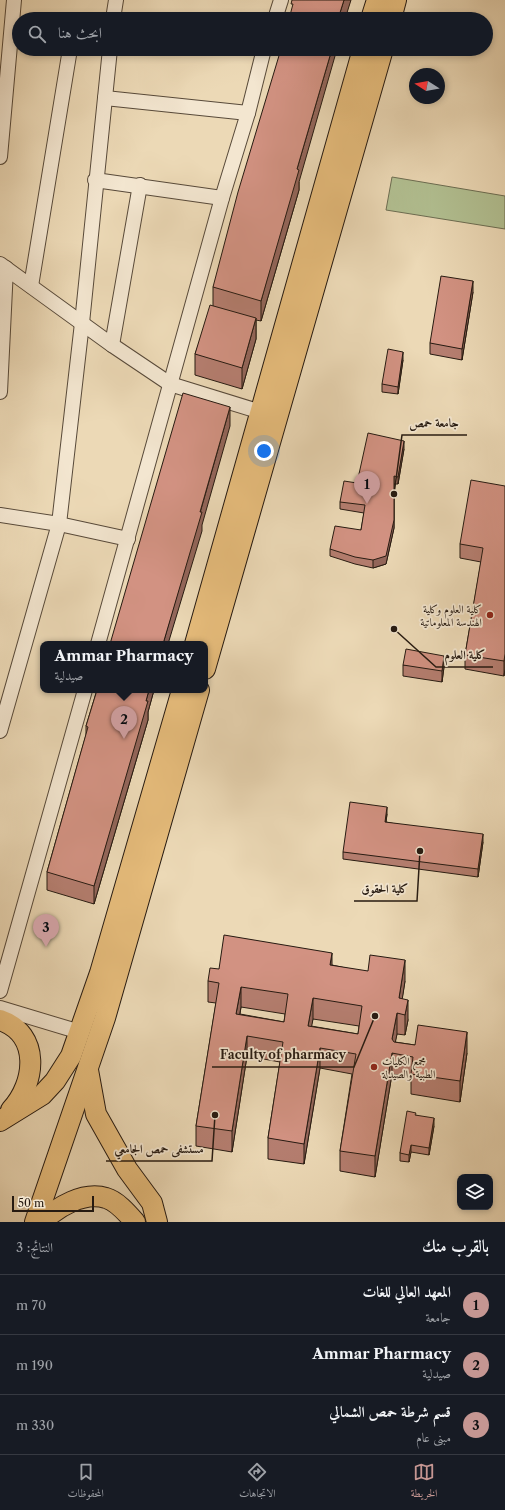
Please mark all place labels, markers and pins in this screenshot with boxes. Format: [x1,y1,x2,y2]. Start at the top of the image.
callout: جامعة حمص [402,411,467,435]
pin: 1 [354,471,380,504]
place label: كلية العلوم وكلية الهندسة المعلوماتية [420,602,482,629]
marker: كلية العلوم وكلية الهندسة المعلوماتية [485,610,495,620]
callout: كلية العلوم [436,643,493,667]
pin: 2 [111,706,137,739]
callout: كلية الحقوق [354,877,417,901]
pin: 3 [33,914,59,947]
callout: Faculty of pharmacy [212,1043,354,1067]
place label: مجمع الكليات الطبية والصيدلة [381,1054,435,1081]
marker: مجمع الكليات الطبية والصيدلة [369,1062,379,1072]
callout: مستشفى حمص الجامعي [106,1137,212,1161]

